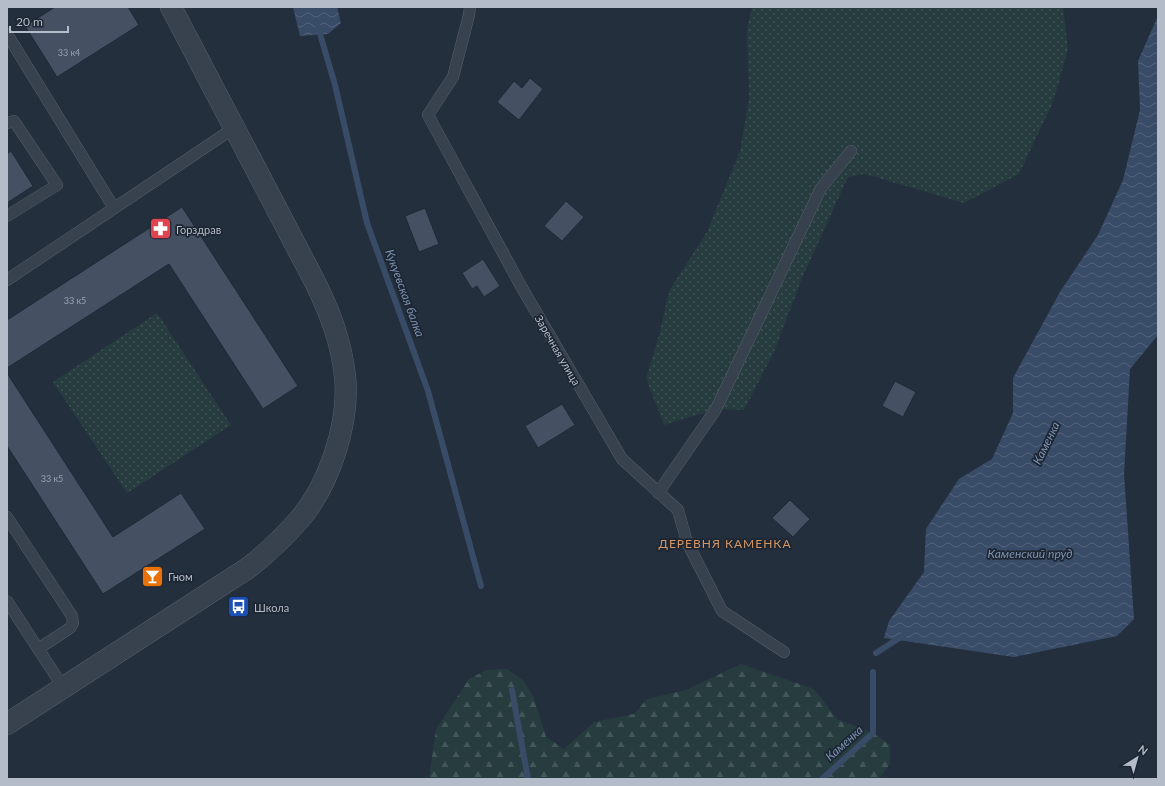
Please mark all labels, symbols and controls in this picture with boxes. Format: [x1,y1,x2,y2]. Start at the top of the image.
scale bar [10,8,68,34]
text: 20 m [16,14,43,29]
house number: 33 к4 [58,47,80,58]
pharmacy icon: Горздрав [148,216,174,242]
place label: Горздрав [176,223,221,236]
water label: Кукуевская балка [382,247,428,339]
house number: 33 к5 [64,295,86,306]
street label: Заречная улица [533,312,583,388]
water label: Каменка [1029,419,1063,467]
house number: 33 к5 [41,473,63,484]
district label: ДЕРЕВНЯ КАМЕНКА [659,536,792,551]
water label: Каменский пруд [987,546,1073,561]
bar icon: Гном [139,563,165,589]
place label: Гном [168,570,193,583]
bus stop icon: Школа [225,594,251,620]
place label: Школа [254,601,289,614]
water label: Каменка [822,722,866,764]
north arrow [1117,738,1157,778]
text: N [1136,742,1151,757]

